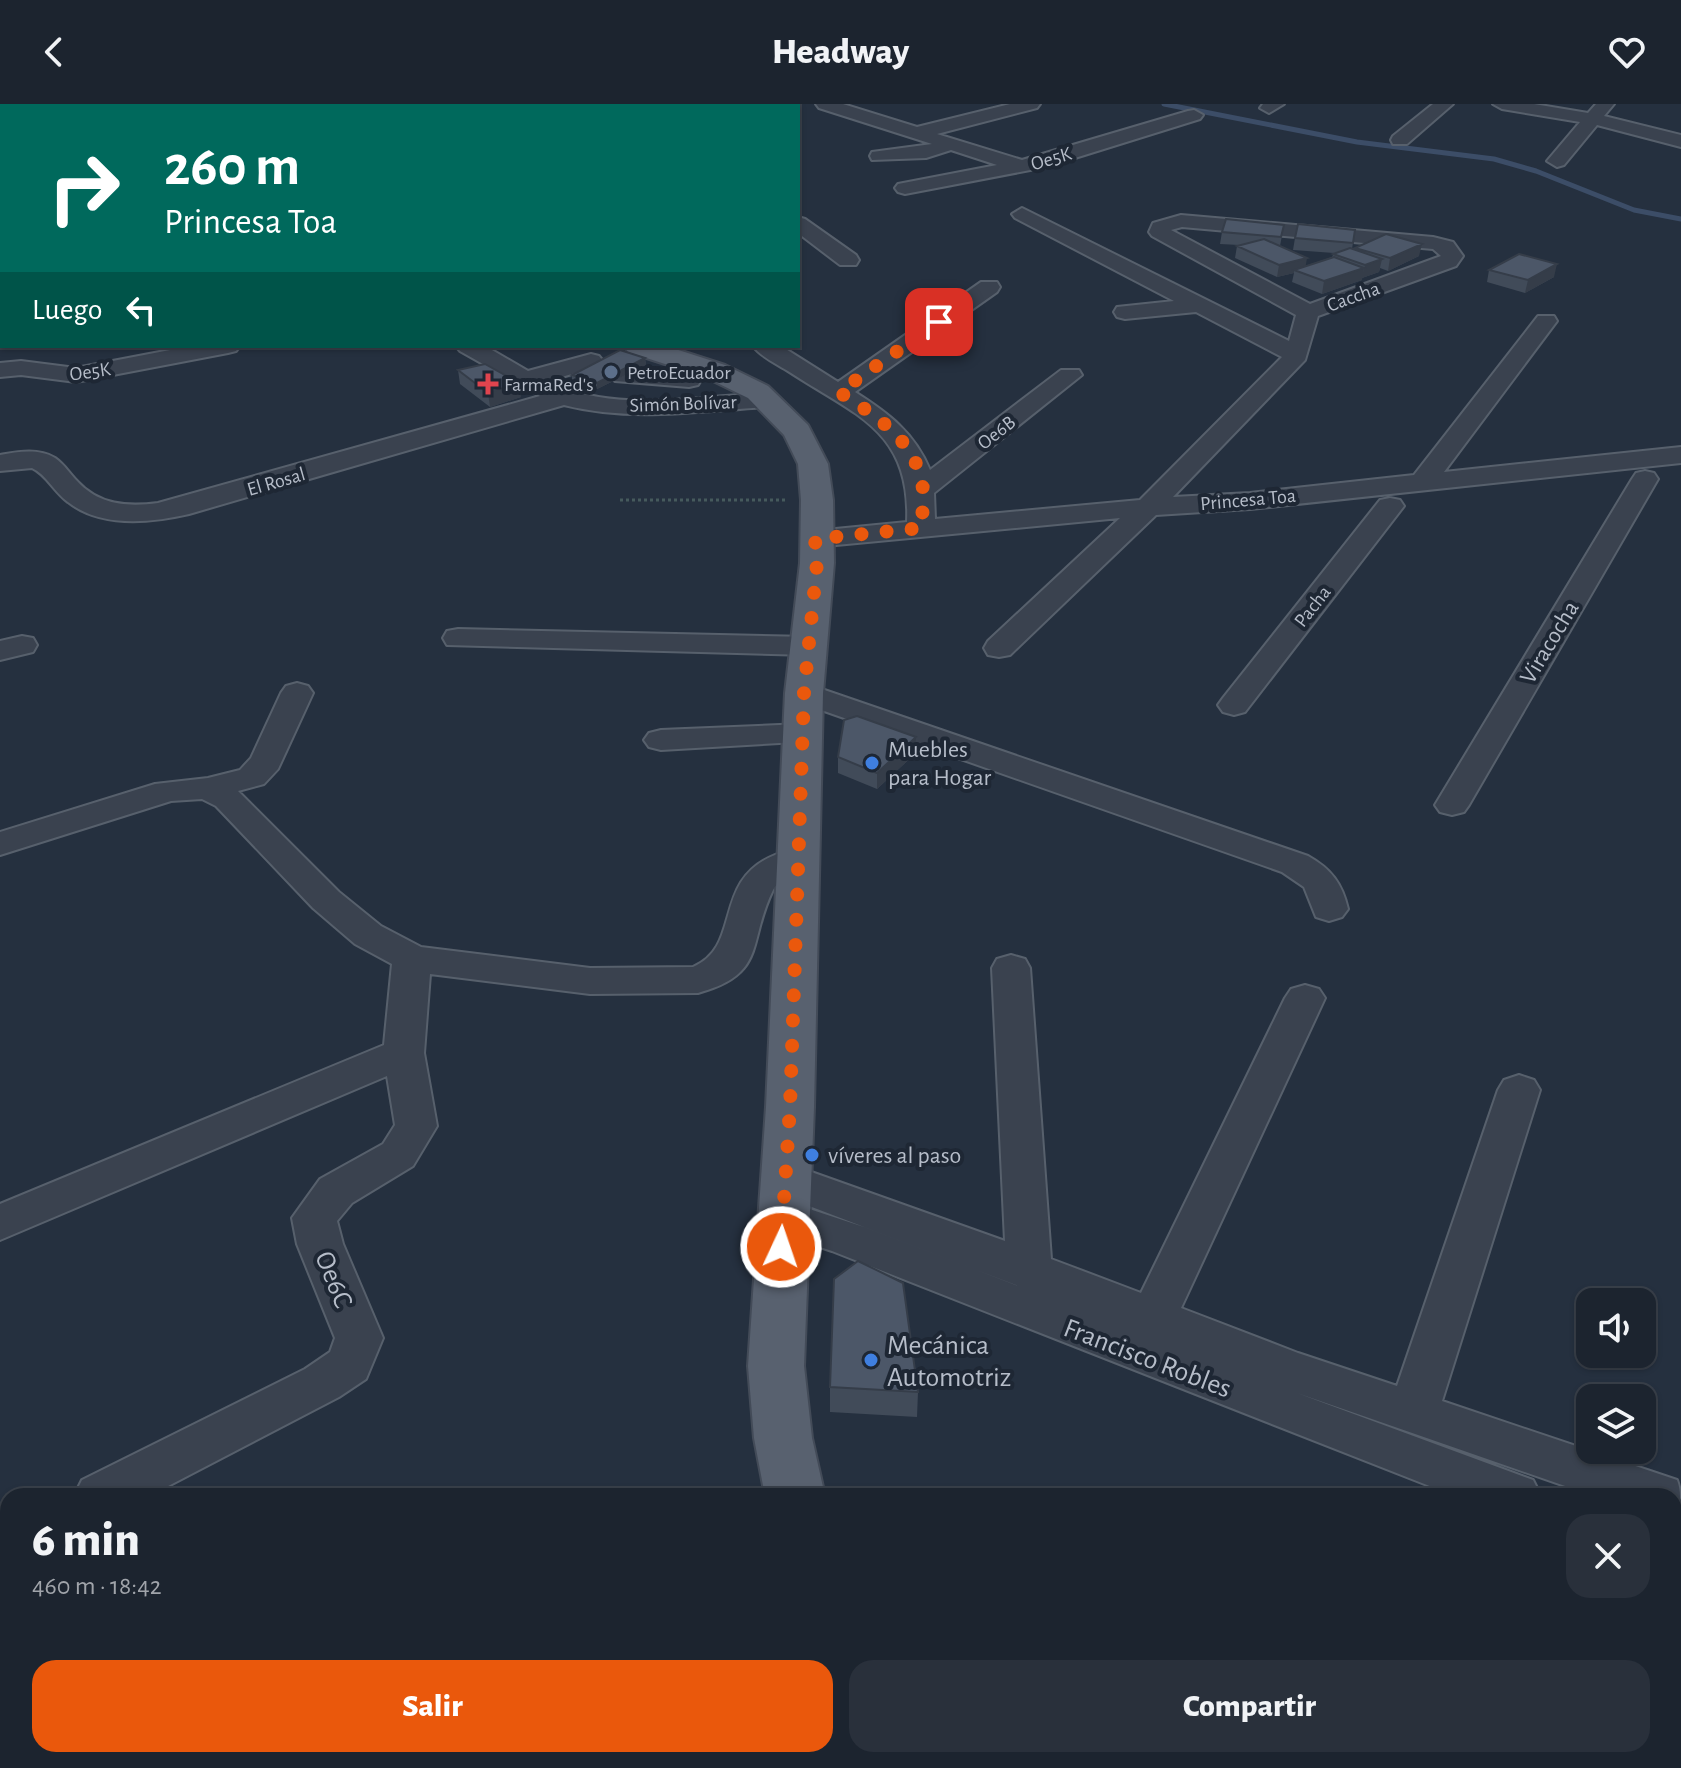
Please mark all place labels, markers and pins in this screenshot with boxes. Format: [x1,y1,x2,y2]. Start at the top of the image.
pin [905,288,973,356]
marker: PetroEcuador [602,363,620,381]
place label: PetroEcuador [627,363,731,383]
marker: FarmaRed's [479,375,497,393]
place label: FarmaRed's [504,375,594,395]
place label: Muebles para Hogar [888,738,992,790]
marker: Muebles para Hogar [863,754,881,772]
place label: víveres al paso [828,1144,961,1168]
marker: víveres al paso [803,1146,821,1164]
place label: Mecánica Automotriz [887,1332,1011,1392]
marker: Mecánica Automotriz [862,1351,880,1369]

